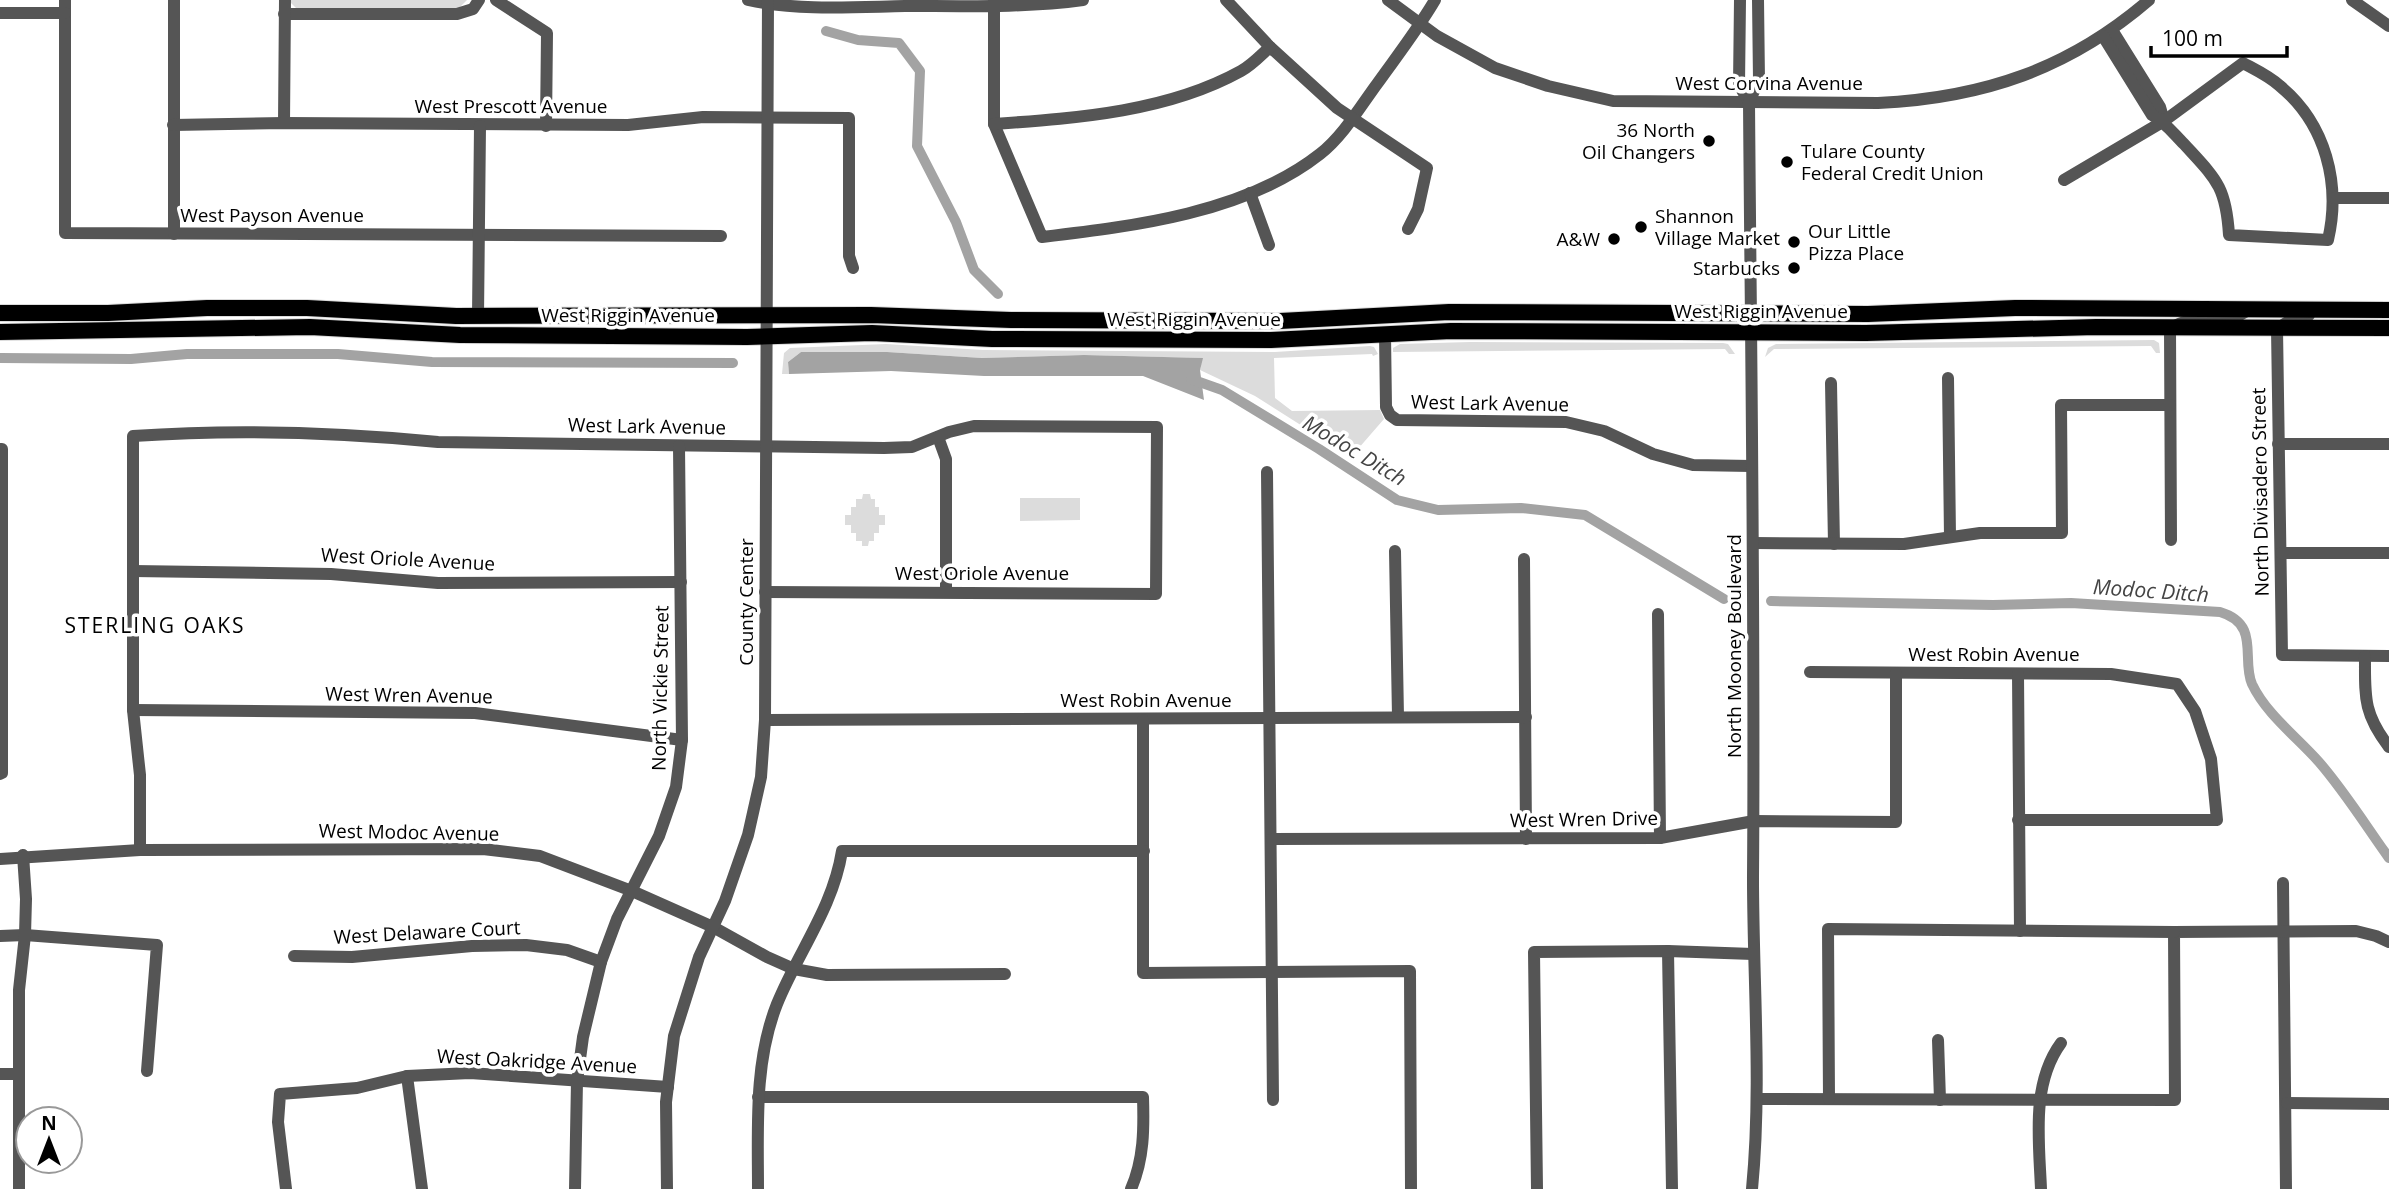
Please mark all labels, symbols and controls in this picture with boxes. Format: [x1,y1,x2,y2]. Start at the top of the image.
scale bar [2151,14,2288,58]
text: 100 m [2162,24,2223,52]
street label: West Corvina Avenue [1675,70,1863,96]
street label: West Prescott Avenue [414,93,608,119]
place label: 36 North Oil Changers [1582,117,1695,165]
marker: 36 North Oil Changers [1701,133,1717,149]
place label: Tulare County Federal Credit Union [1801,138,1984,186]
marker: Tulare County Federal Credit Union [1779,154,1795,170]
street label: West Payson Avenue [180,202,364,228]
place label: Shannon Village Market [1655,203,1780,251]
place label: Our Little Pizza Place [1808,218,1904,266]
marker: Shannon Village Market [1633,219,1649,235]
place label: A&W [1557,226,1600,252]
marker: A&W [1606,231,1622,247]
marker: Our Little Pizza Place [1786,234,1802,250]
place label: Starbucks [1693,255,1780,281]
marker: Starbucks [1786,260,1802,276]
street label: West Riggin Avenue [1674,298,1848,324]
street label: West Riggin Avenue [541,302,715,328]
street label: West Riggin Avenue [1107,306,1281,332]
street label: North Divisadero Street [2245,387,2275,597]
street label: West Lark Avenue [1411,389,1569,417]
water label: Modoc Ditch [1298,408,1412,492]
street label: West Lark Avenue [568,412,726,440]
street label: North Mooney Boulevard [1721,534,1747,758]
street label: County Center [733,538,759,666]
street label: West Oriole Avenue [320,541,496,577]
street label: West Oriole Avenue [895,560,1069,586]
water label: Modoc Ditch [2092,572,2210,608]
street label: North Vickie Street [646,605,674,771]
district label: STERLING OAKS [64,611,246,639]
street label: West Robin Avenue [1908,641,2080,667]
street label: West Wren Avenue [325,681,493,709]
street label: West Robin Avenue [1060,687,1232,713]
street label: West Wren Drive [1510,805,1658,833]
street label: West Modoc Avenue [318,817,500,847]
street label: West Delaware Court [333,914,521,950]
street label: West Oakridge Avenue [436,1043,638,1079]
north arrow [14,1105,84,1175]
text: N [41,1110,57,1136]

